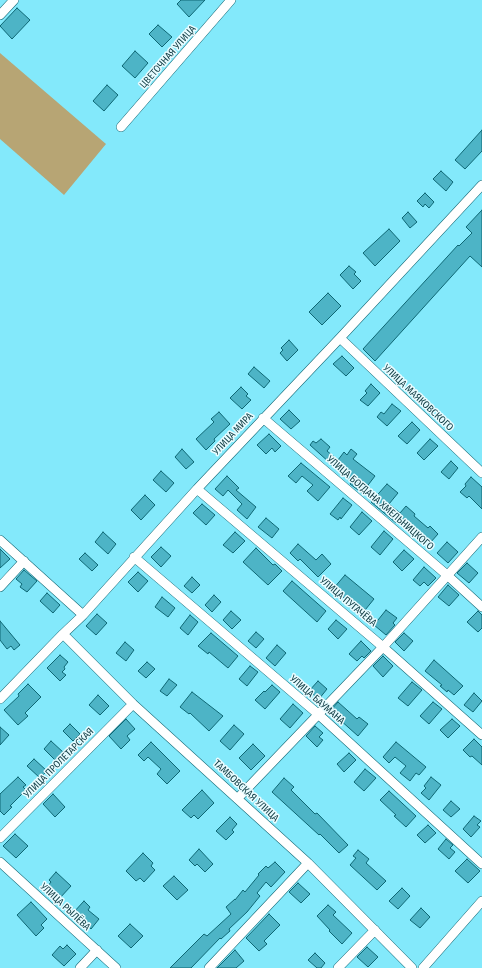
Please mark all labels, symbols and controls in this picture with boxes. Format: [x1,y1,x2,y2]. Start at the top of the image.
street label: ЦВЕТОЧНАЯ УЛИЦА [137,23,199,91]
street label: УЛИЦА МАЯКОВСКОГО [380,362,456,434]
street label: УЛИЦА МИРА [210,410,256,458]
street label: УЛИЦА БОГДАНА ХМЕЛЬНИЦКОГО [324,453,436,553]
street label: УЛИЦА ПУГАЧЁВА [317,575,379,629]
street label: УЛИЦА БАУМАНА [287,673,347,727]
street label: УЛИЦА ПРОЛЕТАРСКАЯ [22,726,96,800]
street label: ТАМБОВСКАЯ УЛИЦА [211,758,281,824]
street label: УЛИЦА РЫЛЁВА [37,881,93,933]

